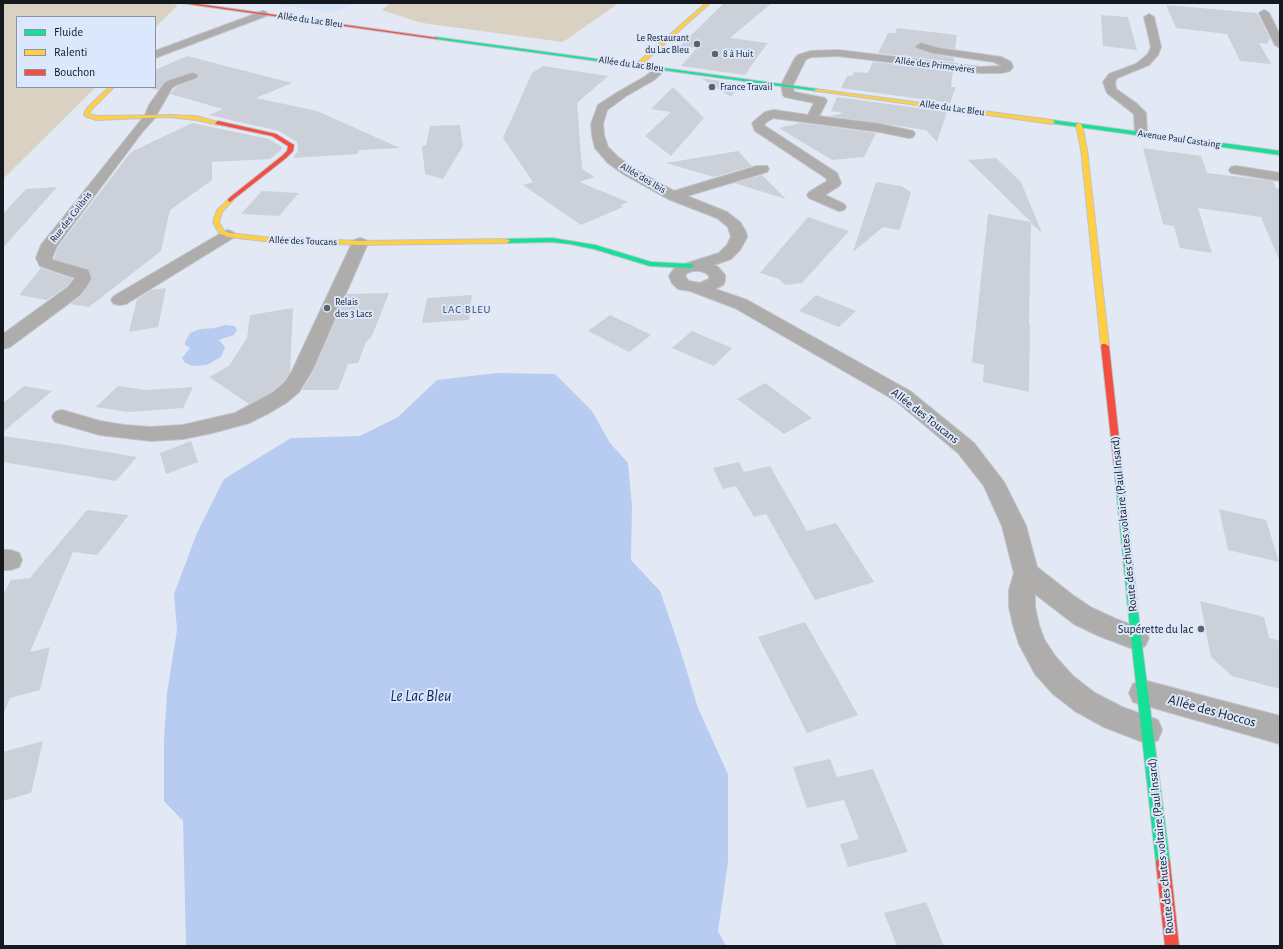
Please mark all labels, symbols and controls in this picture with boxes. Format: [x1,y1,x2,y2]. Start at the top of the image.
street label: Allée du Lac Bleu [277,10,343,30]
legend [16,16,156,88]
text: Fluide [54,26,83,38]
place label: Le Restaurant du Lac Bleu [636,32,689,56]
marker: Le Restaurant du Lac Bleu [692,39,702,49]
text: Ralenti [54,46,87,58]
place label: 8 à Huit [723,48,753,60]
marker: 8 à Huit [710,49,720,59]
street label: Allée du Lac Bleu [598,54,664,74]
street label: Allée des Primevères [894,54,976,76]
text: Bouchon [54,66,95,78]
place label: France Travail [720,81,772,93]
marker: France Travail [707,82,717,92]
street label: Allée du Lac Bleu [919,98,985,118]
street label: Avenue Paul Castaing [1137,127,1221,151]
street label: Allée des Ibis [618,160,668,196]
street label: Rue des Colibris [47,189,95,245]
street label: Allée des Toucans [269,234,337,248]
place label: Relais des 3 Lacs [335,296,372,320]
marker: Relais des 3 Lacs [322,303,332,313]
district label: LAC BLEU [443,303,491,317]
street label: Allée des Toucans [888,385,962,447]
street label: Route des chutes voltaire (Paul Insard) [1108,435,1140,613]
place label: Supérette du lac [1118,622,1193,636]
marker: Supérette du lac [1196,624,1206,634]
water label: Le Lac Bleu [390,686,452,706]
street label: Allée des Hoccos [1166,691,1258,731]
street label: Route des chutes voltaire (Paul Insard) [1145,757,1177,935]

